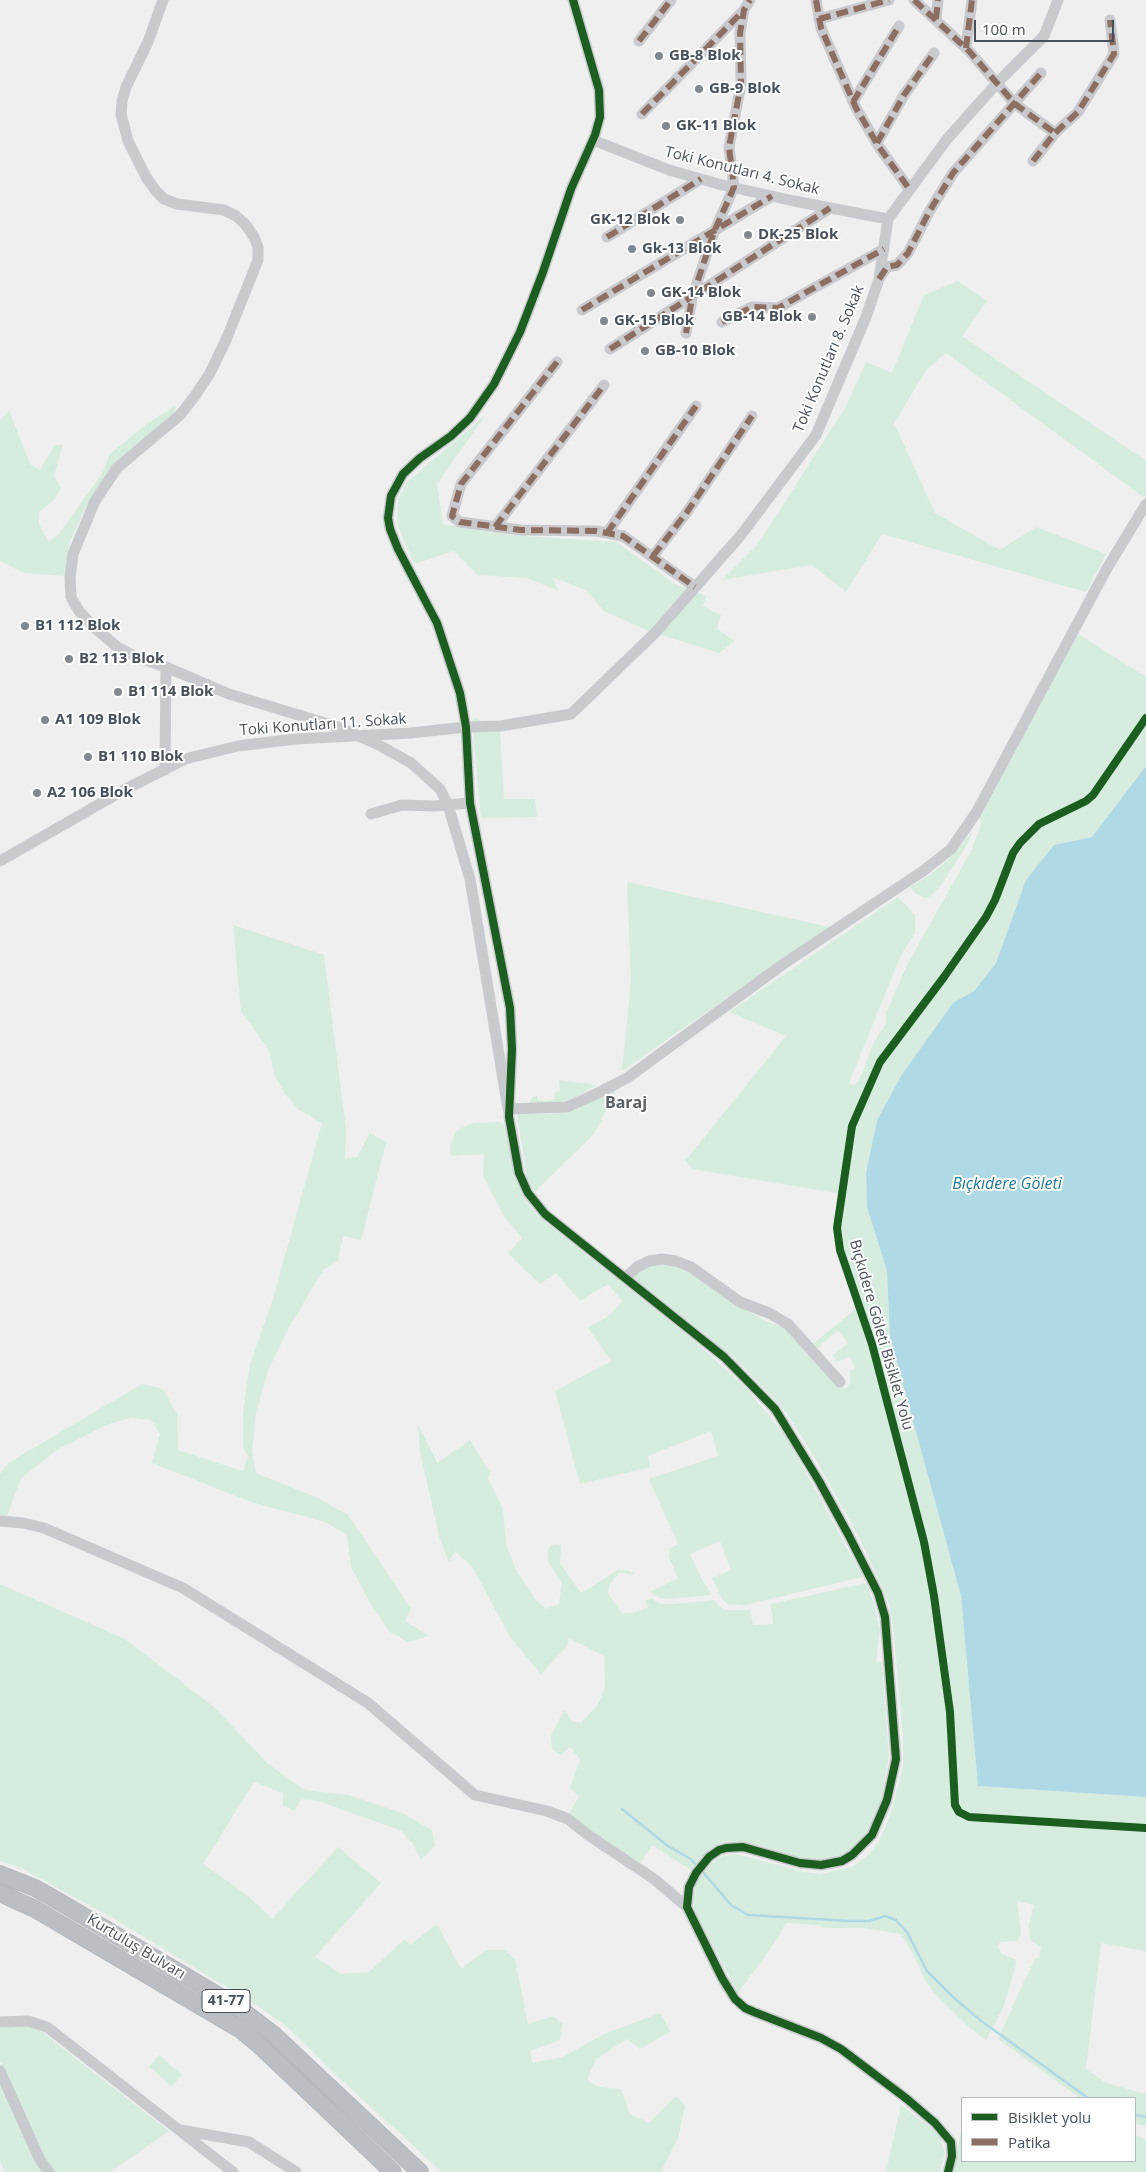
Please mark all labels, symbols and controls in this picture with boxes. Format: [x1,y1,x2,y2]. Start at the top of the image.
scale bar [976,10,1116,42]
text: 100 m [982,19,1026,39]
place label: GB-8 Blok [669,47,740,65]
marker: GB-8 Blok [653,50,665,62]
place label: GB-9 Blok [709,80,780,98]
marker: GB-9 Blok [693,83,705,95]
place label: GK-11 Blok [676,117,756,135]
marker: GK-11 Blok [660,120,672,132]
street label: Toki Konutları 4. Sokak [663,143,821,199]
place label: GK-12 Blok [590,211,670,229]
marker: GK-12 Blok [674,214,686,226]
place label: DK-25 Blok [758,226,838,244]
marker: DK-25 Blok [742,229,754,241]
place label: Gk-13 Blok [642,240,721,258]
marker: Gk-13 Blok [626,243,638,255]
street label: Toki Konutları 8. Sokak [790,283,868,435]
place label: GK-14 Blok [661,284,741,302]
marker: GK-14 Blok [645,287,657,299]
place label: GB-14 Blok [722,308,802,326]
marker: GB-14 Blok [806,311,818,323]
place label: GK-15 Blok [614,312,694,330]
marker: GK-15 Blok [598,315,610,327]
place label: GB-10 Blok [655,342,735,360]
marker: GB-10 Blok [639,345,651,357]
place label: B1 112 Blok [35,617,120,635]
marker: B1 112 Blok [19,620,31,632]
place label: B2 113 Blok [79,650,164,668]
marker: B2 113 Blok [63,653,75,665]
place label: B1 114 Blok [128,683,213,701]
marker: B1 114 Blok [112,686,124,698]
street label: Toki Konutları 11. Sokak [239,710,407,740]
place label: A1 109 Blok [55,711,141,729]
marker: A1 109 Blok [39,714,51,726]
place label: B1 110 Blok [98,748,183,766]
marker: B1 110 Blok [82,751,94,763]
place label: A2 106 Blok [47,784,133,802]
marker: A2 106 Blok [31,787,43,799]
district label: Baraj [605,1093,647,1113]
water label: Bıçkıdere Göleti [952,1174,1062,1194]
street label: Bıçkıdere Göleti Bisiklet Yolu [845,1238,917,1432]
street label: Kurtuluş Bulvarı [84,1911,188,1983]
road number: 41-77 [202,1990,250,2012]
legend [961,2097,1136,2162]
text: Bisiklet yolu [1008,2107,1091,2127]
text: Patika [1008,2132,1051,2152]

